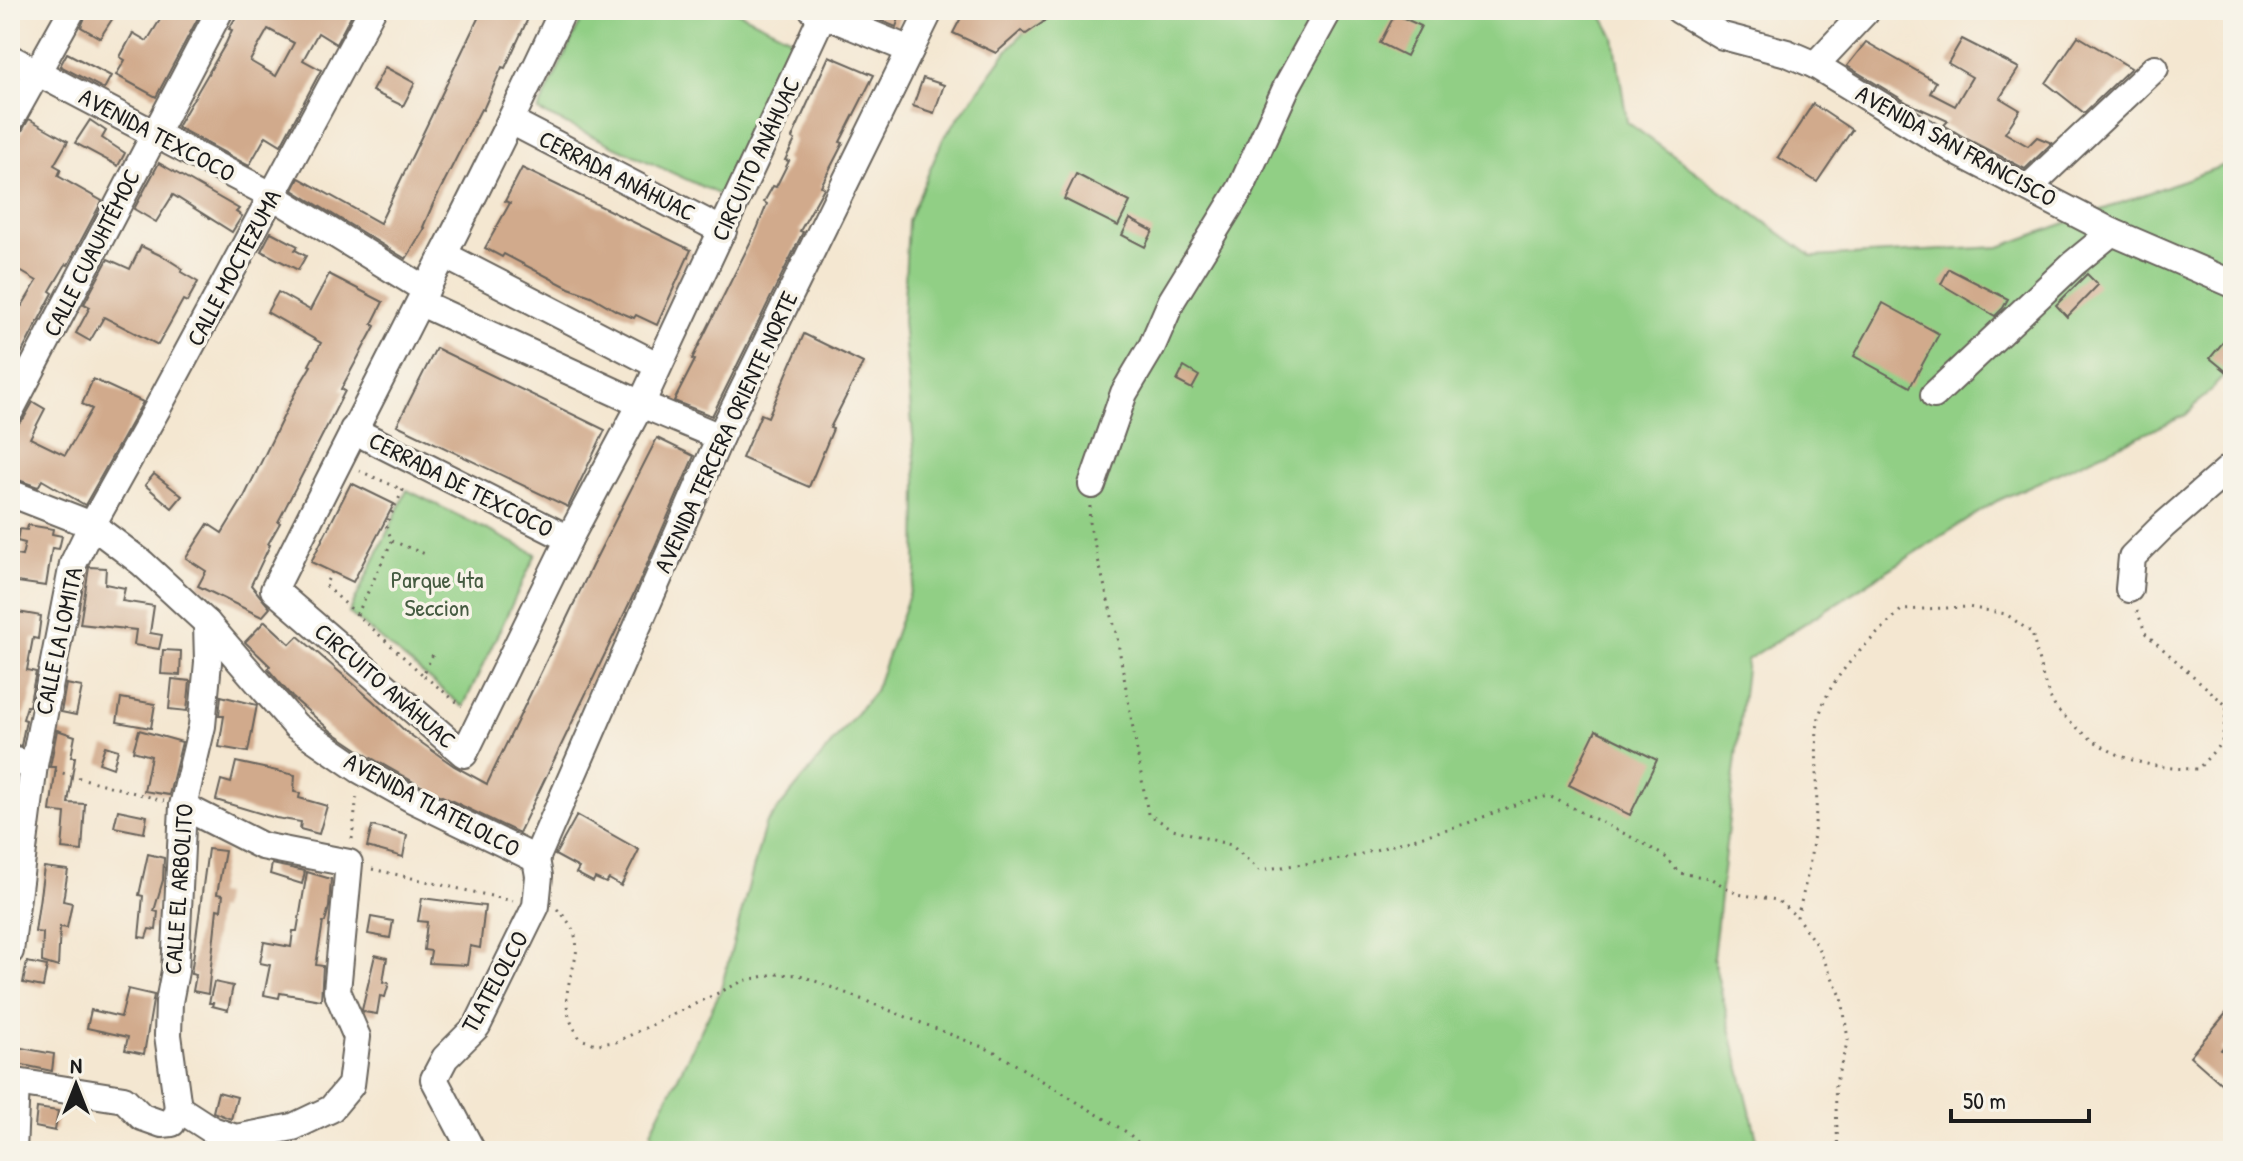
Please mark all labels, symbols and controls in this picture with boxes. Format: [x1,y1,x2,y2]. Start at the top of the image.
street label: CIRCUITO ANÁHUAC [703,71,807,246]
street label: AVENIDA SAN FRANCISCO [1851,77,2062,214]
street label: AVENIDA TEXCOCO [74,80,241,189]
street label: CERRADA ANÁHUAC [534,122,701,228]
street label: CALLE CUAUHTÉMOC [35,163,147,342]
street label: CALLE MOCTEZUMA [178,183,288,351]
street label: AVENIDA TERCERA ORIENTE NORTE [646,285,805,577]
street label: CERRADA DE TEXCOCO [364,424,559,544]
park label: Parque 4ta Seccion [391,563,483,623]
street label: CALLE LA LOMITA [27,564,89,718]
street label: CIRCUITO ANÁHUAC [308,615,463,755]
street label: AVENIDA TLATELOLCO [339,744,526,864]
street label: CALLE EL ARBOLITO [156,802,200,975]
street label: TLATELOLCO [453,925,535,1038]
north arrow [36,1045,116,1125]
text: N [70,1050,82,1080]
scale bar [1951,1073,2089,1123]
text: 50 m [1963,1084,2006,1116]

